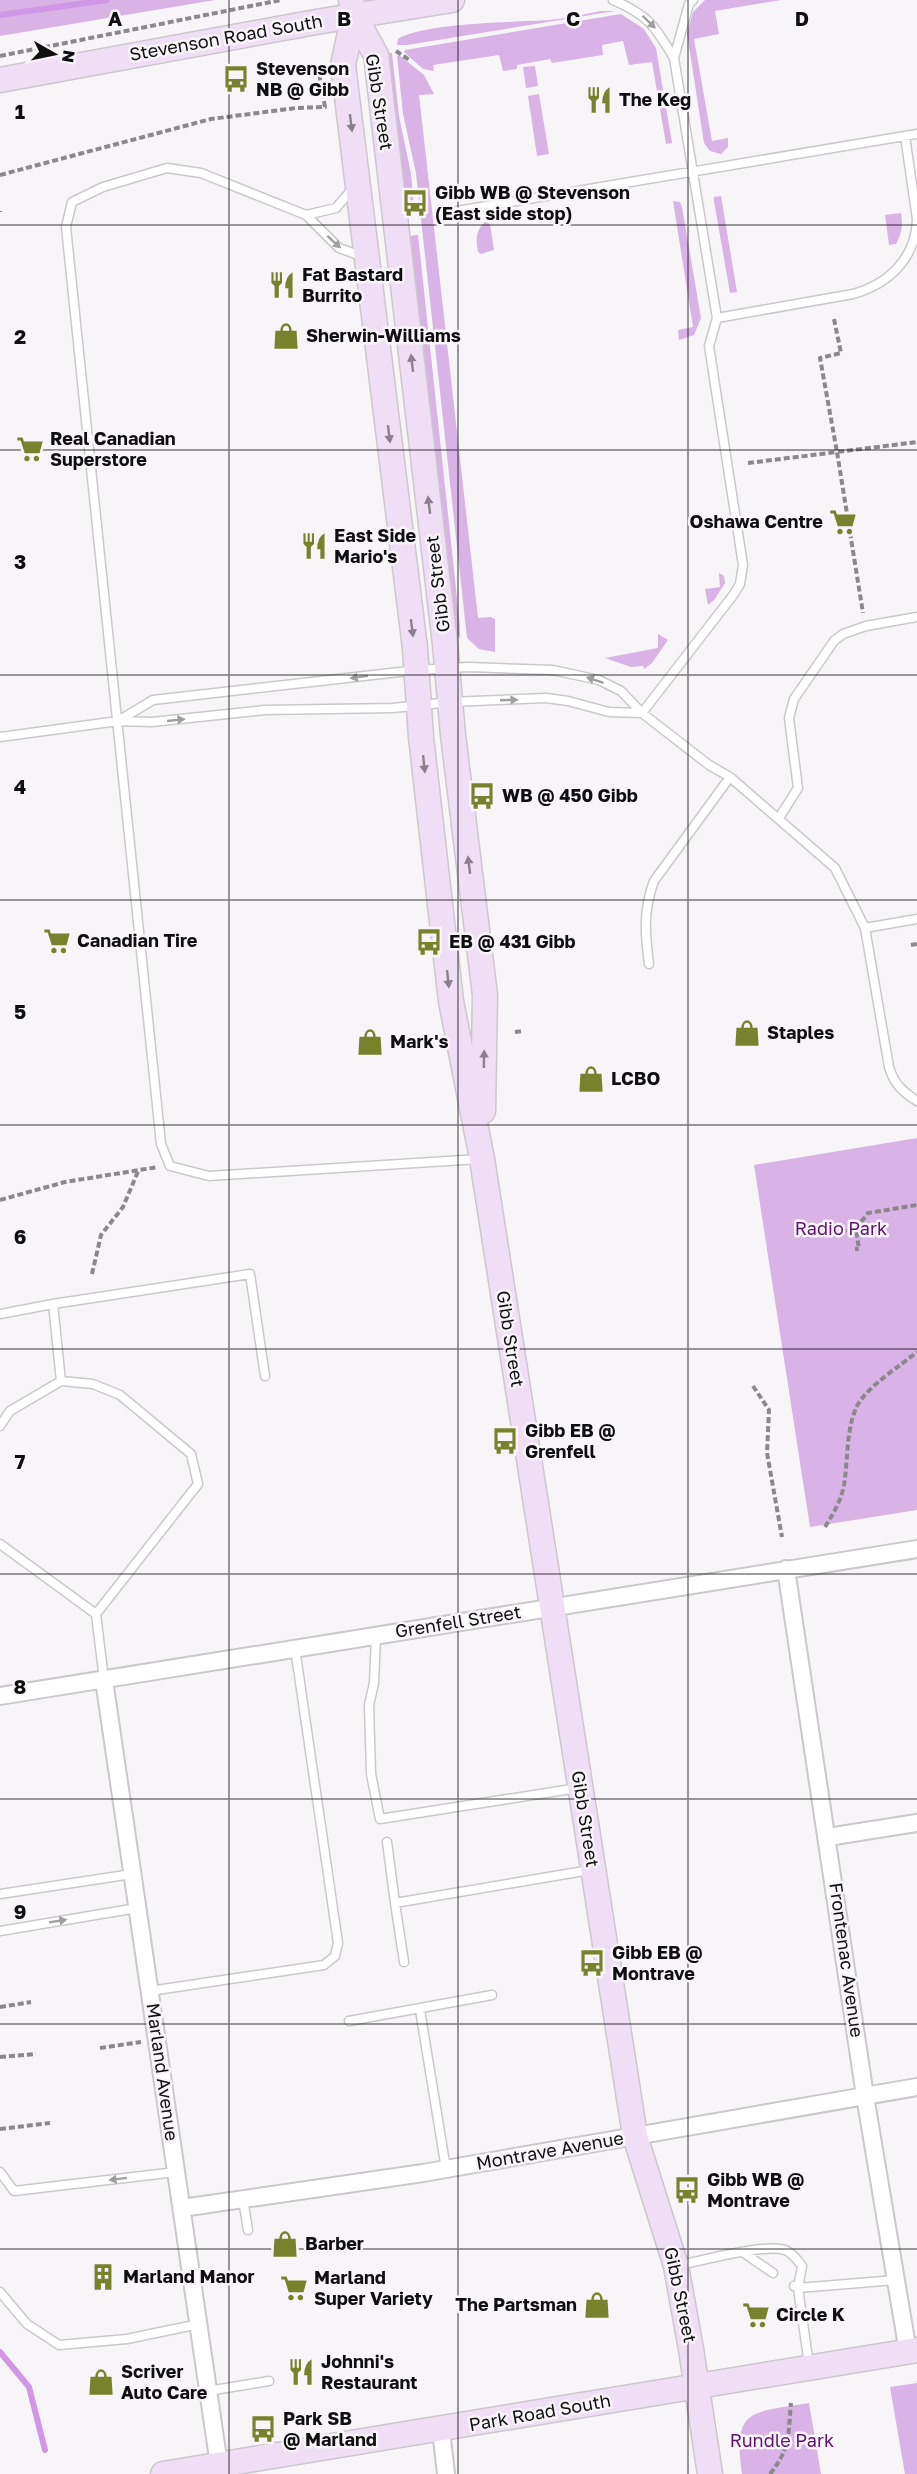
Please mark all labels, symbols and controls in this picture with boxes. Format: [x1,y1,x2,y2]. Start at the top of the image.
text: A [108,6,122,30]
text: B [337,6,351,30]
text: C [566,6,580,30]
text: D [795,6,809,30]
street label: Stevenson Road South [128,9,324,65]
one-way arrow [642,15,657,29]
north arrow [24,24,84,84]
text: N [58,49,80,64]
street label: Gibb Street [362,52,398,152]
place label: Stevenson NB @ Gibb [256,57,349,100]
bus stop icon: Stevenson NB @ Gibb [221,64,251,94]
restaurant icon: The Keg [584,85,614,115]
place label: The Keg [619,88,691,110]
text: 1 [15,99,25,123]
one-way arrow [346,113,355,132]
place label: Gibb WB @ Stevenson (East side stop) [435,181,630,224]
bus stop icon: Gibb WB @ Stevenson (East side stop) [400,188,430,218]
one-way arrow [326,235,341,249]
place label: Fat Bastard Burrito [302,263,403,306]
restaurant icon: Fat Bastard Burrito [267,270,297,300]
shop icon: Sherwin-Williams [271,321,301,351]
text: 2 [14,324,26,348]
place label: Sherwin-Williams [306,324,461,346]
one-way arrow [407,353,417,372]
one-way arrow [384,425,393,444]
place label: Real Canadian Superstore [50,427,176,470]
supermarket icon: Real Canadian Superstore [15,434,45,464]
one-way arrow [424,496,434,515]
supermarket icon: Oshawa Centre [828,507,858,537]
place label: Oshawa Centre [690,510,823,532]
place label: East Side Mario's [334,524,416,567]
restaurant icon: East Side Mario's [299,531,329,561]
street label: Gibb Street [420,534,454,634]
text: 3 [14,549,26,573]
one-way arrow [408,618,417,637]
one-way arrow [349,672,368,682]
one-way arrow [586,675,604,684]
one-way arrow [499,695,518,705]
one-way arrow [167,715,186,724]
one-way arrow [419,755,429,774]
text: 4 [14,774,26,798]
bus stop icon: WB @ 450 Gibb [467,781,497,811]
place label: WB @ 450 Gibb [502,784,638,806]
one-way arrow [465,855,474,874]
supermarket icon: Canadian Tire [42,926,72,956]
bus stop icon: EB @ 431 Gibb [414,927,444,957]
place label: Canadian Tire [77,929,198,951]
place label: EB @ 431 Gibb [449,930,576,952]
one-way arrow [444,969,453,988]
text: 5 [14,999,26,1023]
shop icon: Staples [732,1018,762,1048]
place label: Staples [767,1021,834,1043]
shop icon: Mark's [355,1027,385,1057]
place label: Mark's [390,1030,449,1052]
one-way arrow [479,1049,489,1068]
shop icon: LCBO [576,1064,606,1094]
place label: LCBO [611,1067,660,1089]
park label: Radio Park [795,1217,887,1239]
text: 6 [14,1224,26,1248]
street label: Gibb Street [493,1289,529,1389]
place label: Gibb EB @ Grenfell [525,1419,616,1462]
bus stop icon: Gibb EB @ Grenfell [490,1426,520,1456]
text: 7 [15,1449,26,1473]
street label: Grenfell Street [393,1600,522,1642]
text: 8 [14,1674,26,1698]
street label: Gibb Street [568,1769,604,1869]
street label: Frontenac Avenue [825,1881,869,2039]
text: 9 [14,1899,26,1923]
one-way arrow [48,1916,67,1925]
place label: Gibb EB @ Montrave [612,1941,703,1984]
bus stop icon: Gibb EB @ Montrave [577,1948,607,1978]
street label: Marland Avenue [142,2002,184,2142]
street label: Montrave Avenue [474,2126,625,2174]
place label: Gibb WB @ Montrave [707,2168,804,2211]
one-way arrow [109,2174,128,2184]
bus stop icon: Gibb WB @ Montrave [672,2175,702,2205]
shop icon: Barber [270,2229,300,2259]
place label: Barber [305,2232,364,2254]
street label: Gibb Street [660,2245,702,2345]
building icon: Marland Manor [88,2262,118,2292]
place label: Marland Manor [123,2265,255,2287]
place label: Marland Super Variety [314,2266,433,2309]
supermarket icon: Marland Super Variety [279,2273,309,2303]
shop icon: The Partsman [582,2290,612,2320]
place label: The Partsman [455,2293,577,2315]
supermarket icon: Circle K [741,2300,771,2330]
place label: Circle K [776,2303,845,2325]
place label: Johnni's Restaurant [321,2350,417,2393]
restaurant icon: Johnni's Restaurant [286,2357,316,2387]
place label: Scriver Auto Care [121,2360,208,2403]
shop icon: Scriver Auto Care [86,2367,116,2397]
street label: Park Road South [467,2389,612,2435]
place label: Park SB @ Marland [283,2407,377,2450]
bus stop icon: Park SB @ Marland [248,2414,278,2444]
park label: Rundle Park [730,2429,834,2451]

